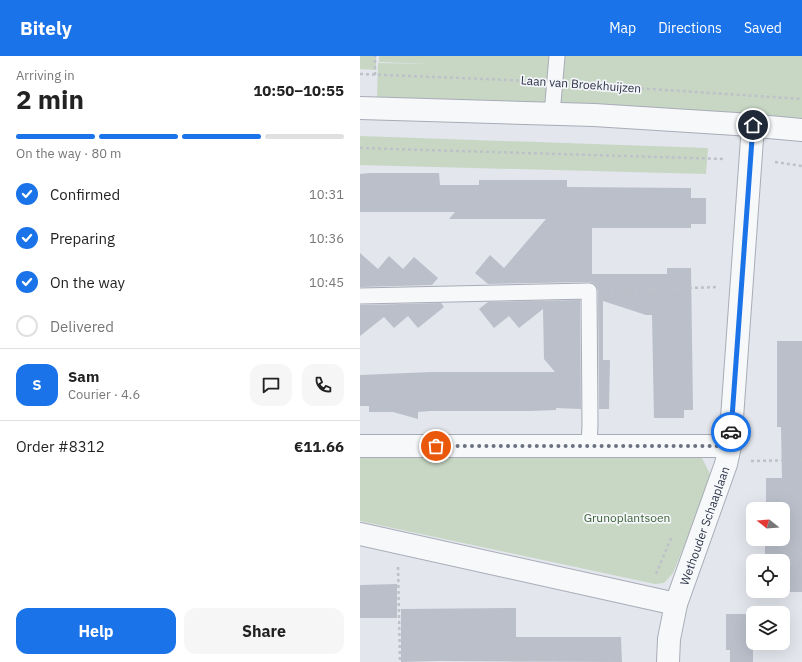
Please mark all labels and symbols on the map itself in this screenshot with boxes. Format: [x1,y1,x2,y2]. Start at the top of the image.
street label: Laan van Broekhuijzen [520,72,642,96]
pin [736,108,770,142]
courier [711,412,751,452]
pin [419,429,453,463]
street label: Wethouder Schaaplaan [676,464,732,587]
north arrow [746,502,790,546]
park label: Grunoplantsoen [584,510,670,525]

